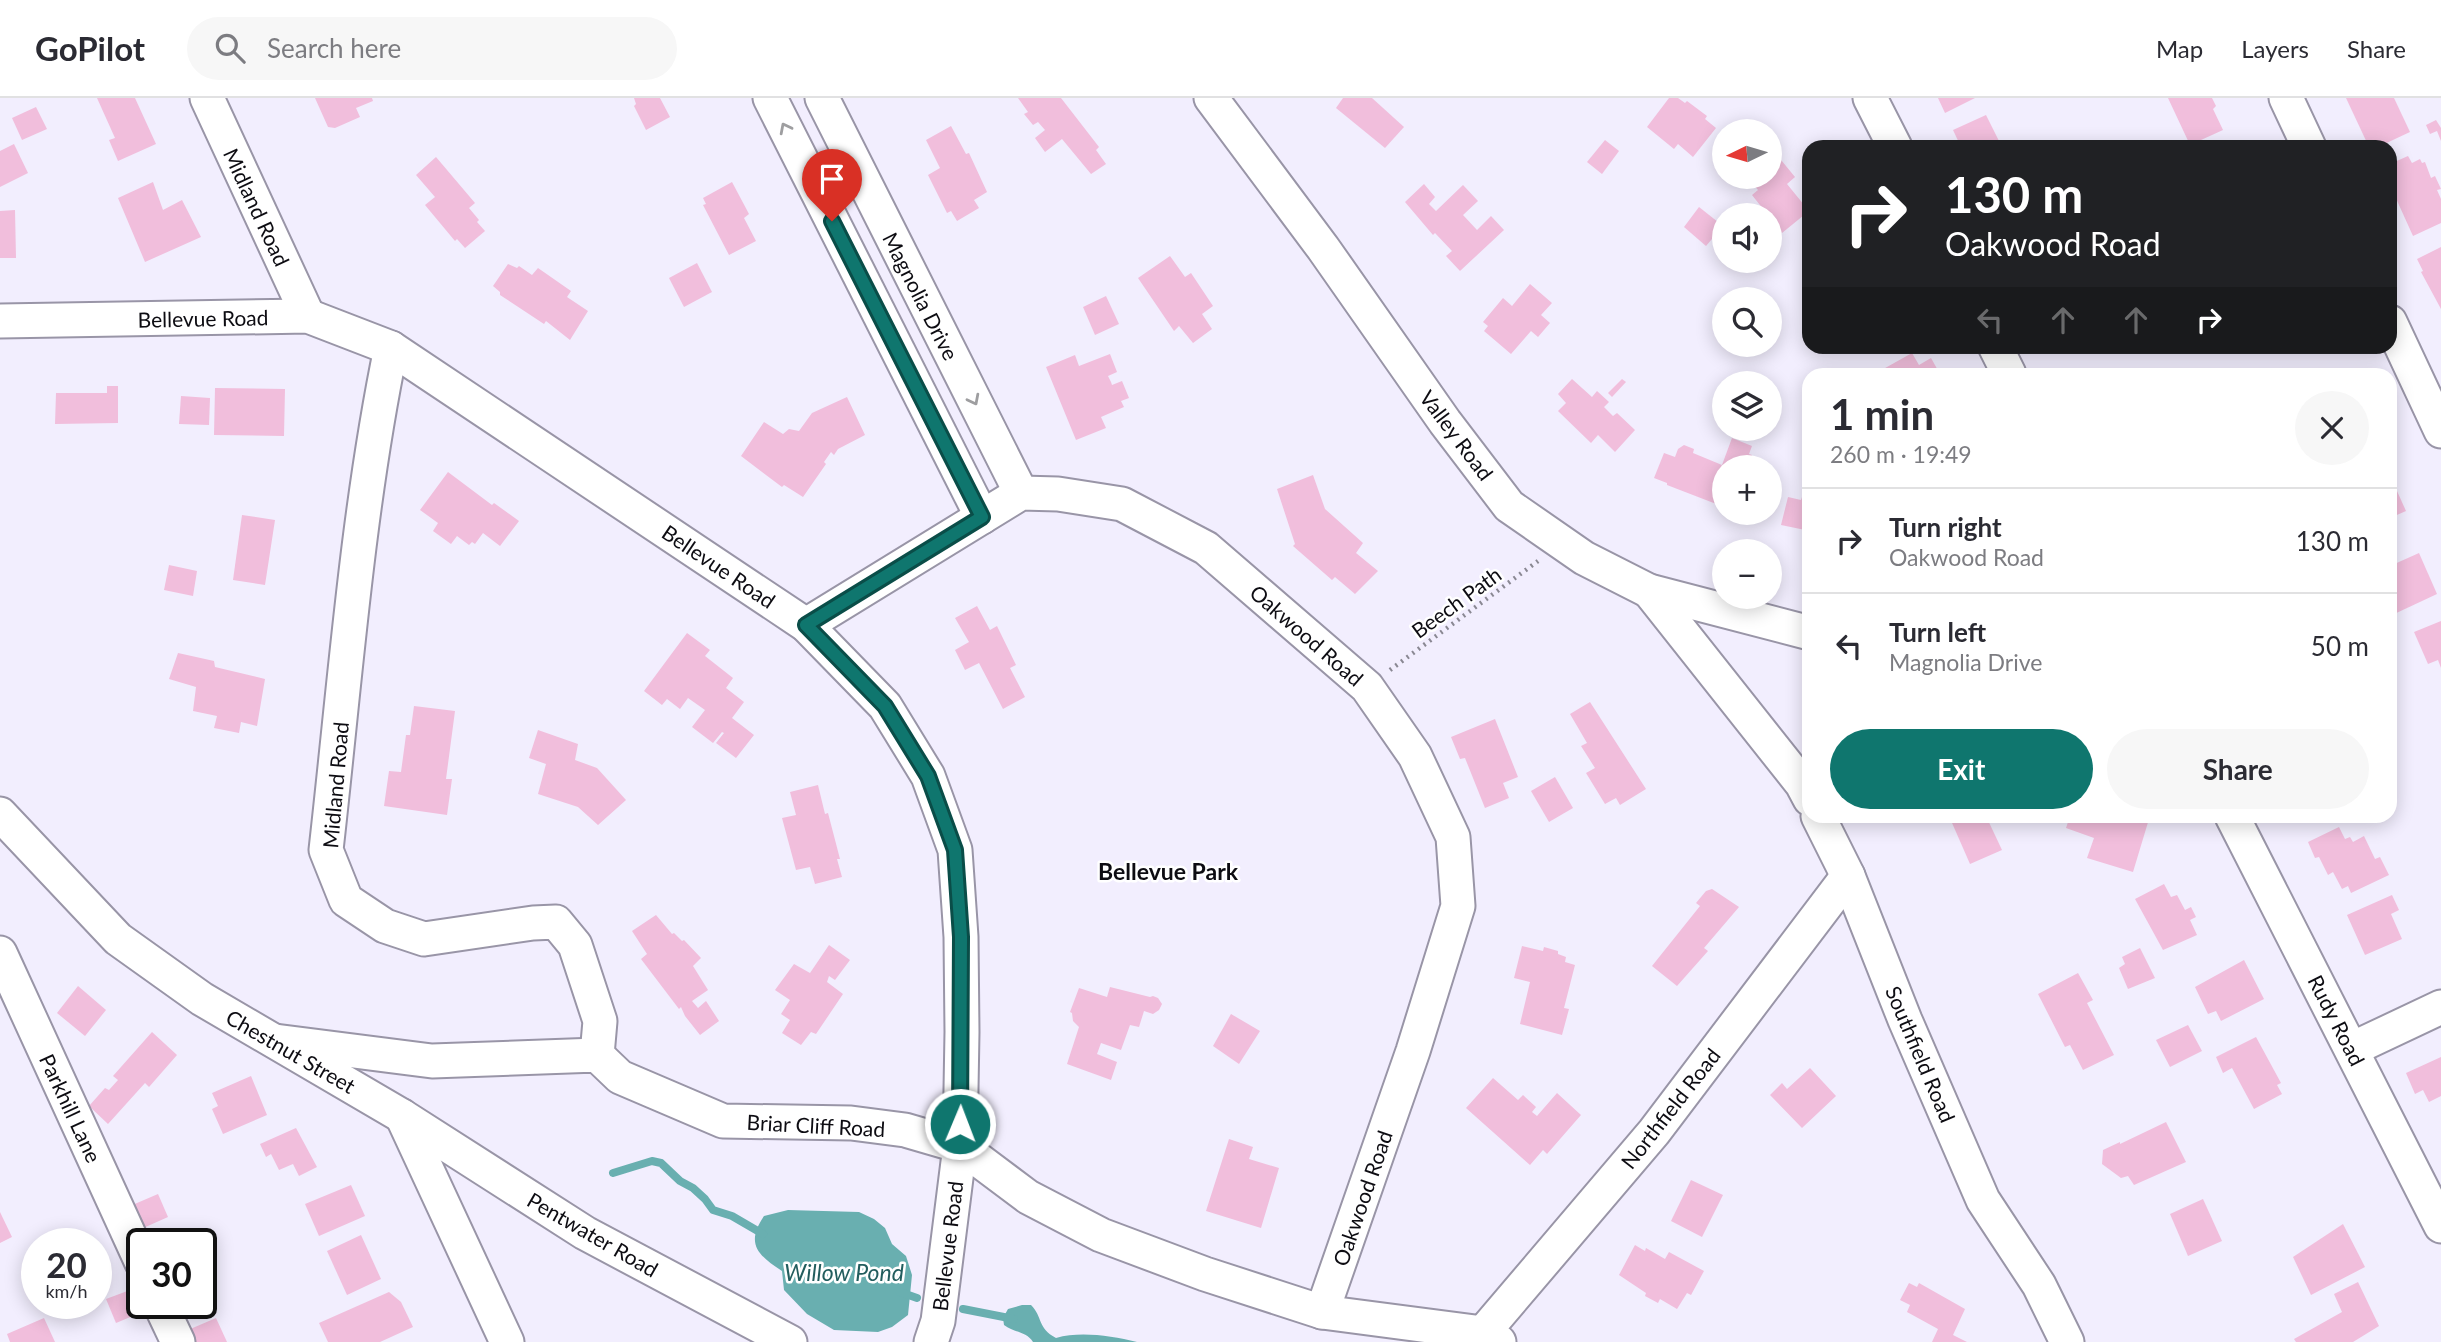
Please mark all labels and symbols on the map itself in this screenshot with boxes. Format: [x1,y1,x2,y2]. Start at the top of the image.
north arrow [1712,119,1782,189]
one-way arrow [780,123,794,135]
street label: Midland Road [219,144,295,270]
pin [802,149,862,221]
street label: Magnolia Drive [878,228,964,364]
street label: Bellevue Road [137,304,269,332]
street label: Valley Road [1415,385,1499,485]
one-way arrow [965,392,979,405]
street label: Bellevue Road [658,519,780,613]
street label: Beech Path [1406,561,1506,643]
street label: Oakwood Road [1245,579,1369,691]
street label: Midland Road [317,721,353,849]
district label: Bellevue Park [1098,857,1239,885]
street label: Rudy Road [2304,970,2370,1070]
street label: Southfield Road [1881,982,1961,1126]
street label: Chestnut Street [222,1004,360,1098]
street label: Northfield Road [1615,1043,1725,1173]
street label: Parkhill Lane [35,1050,107,1166]
position arrow [923,1087,997,1161]
street label: Briar Cliff Road [746,1109,886,1141]
street label: Oakwood Road [1327,1127,1397,1269]
street label: Bellevue Road [927,1180,967,1312]
street label: Pentwater Road [523,1187,663,1281]
speed limit sign: 30 [126,1228,217,1319]
water label: Willow Pond [784,1258,904,1286]

